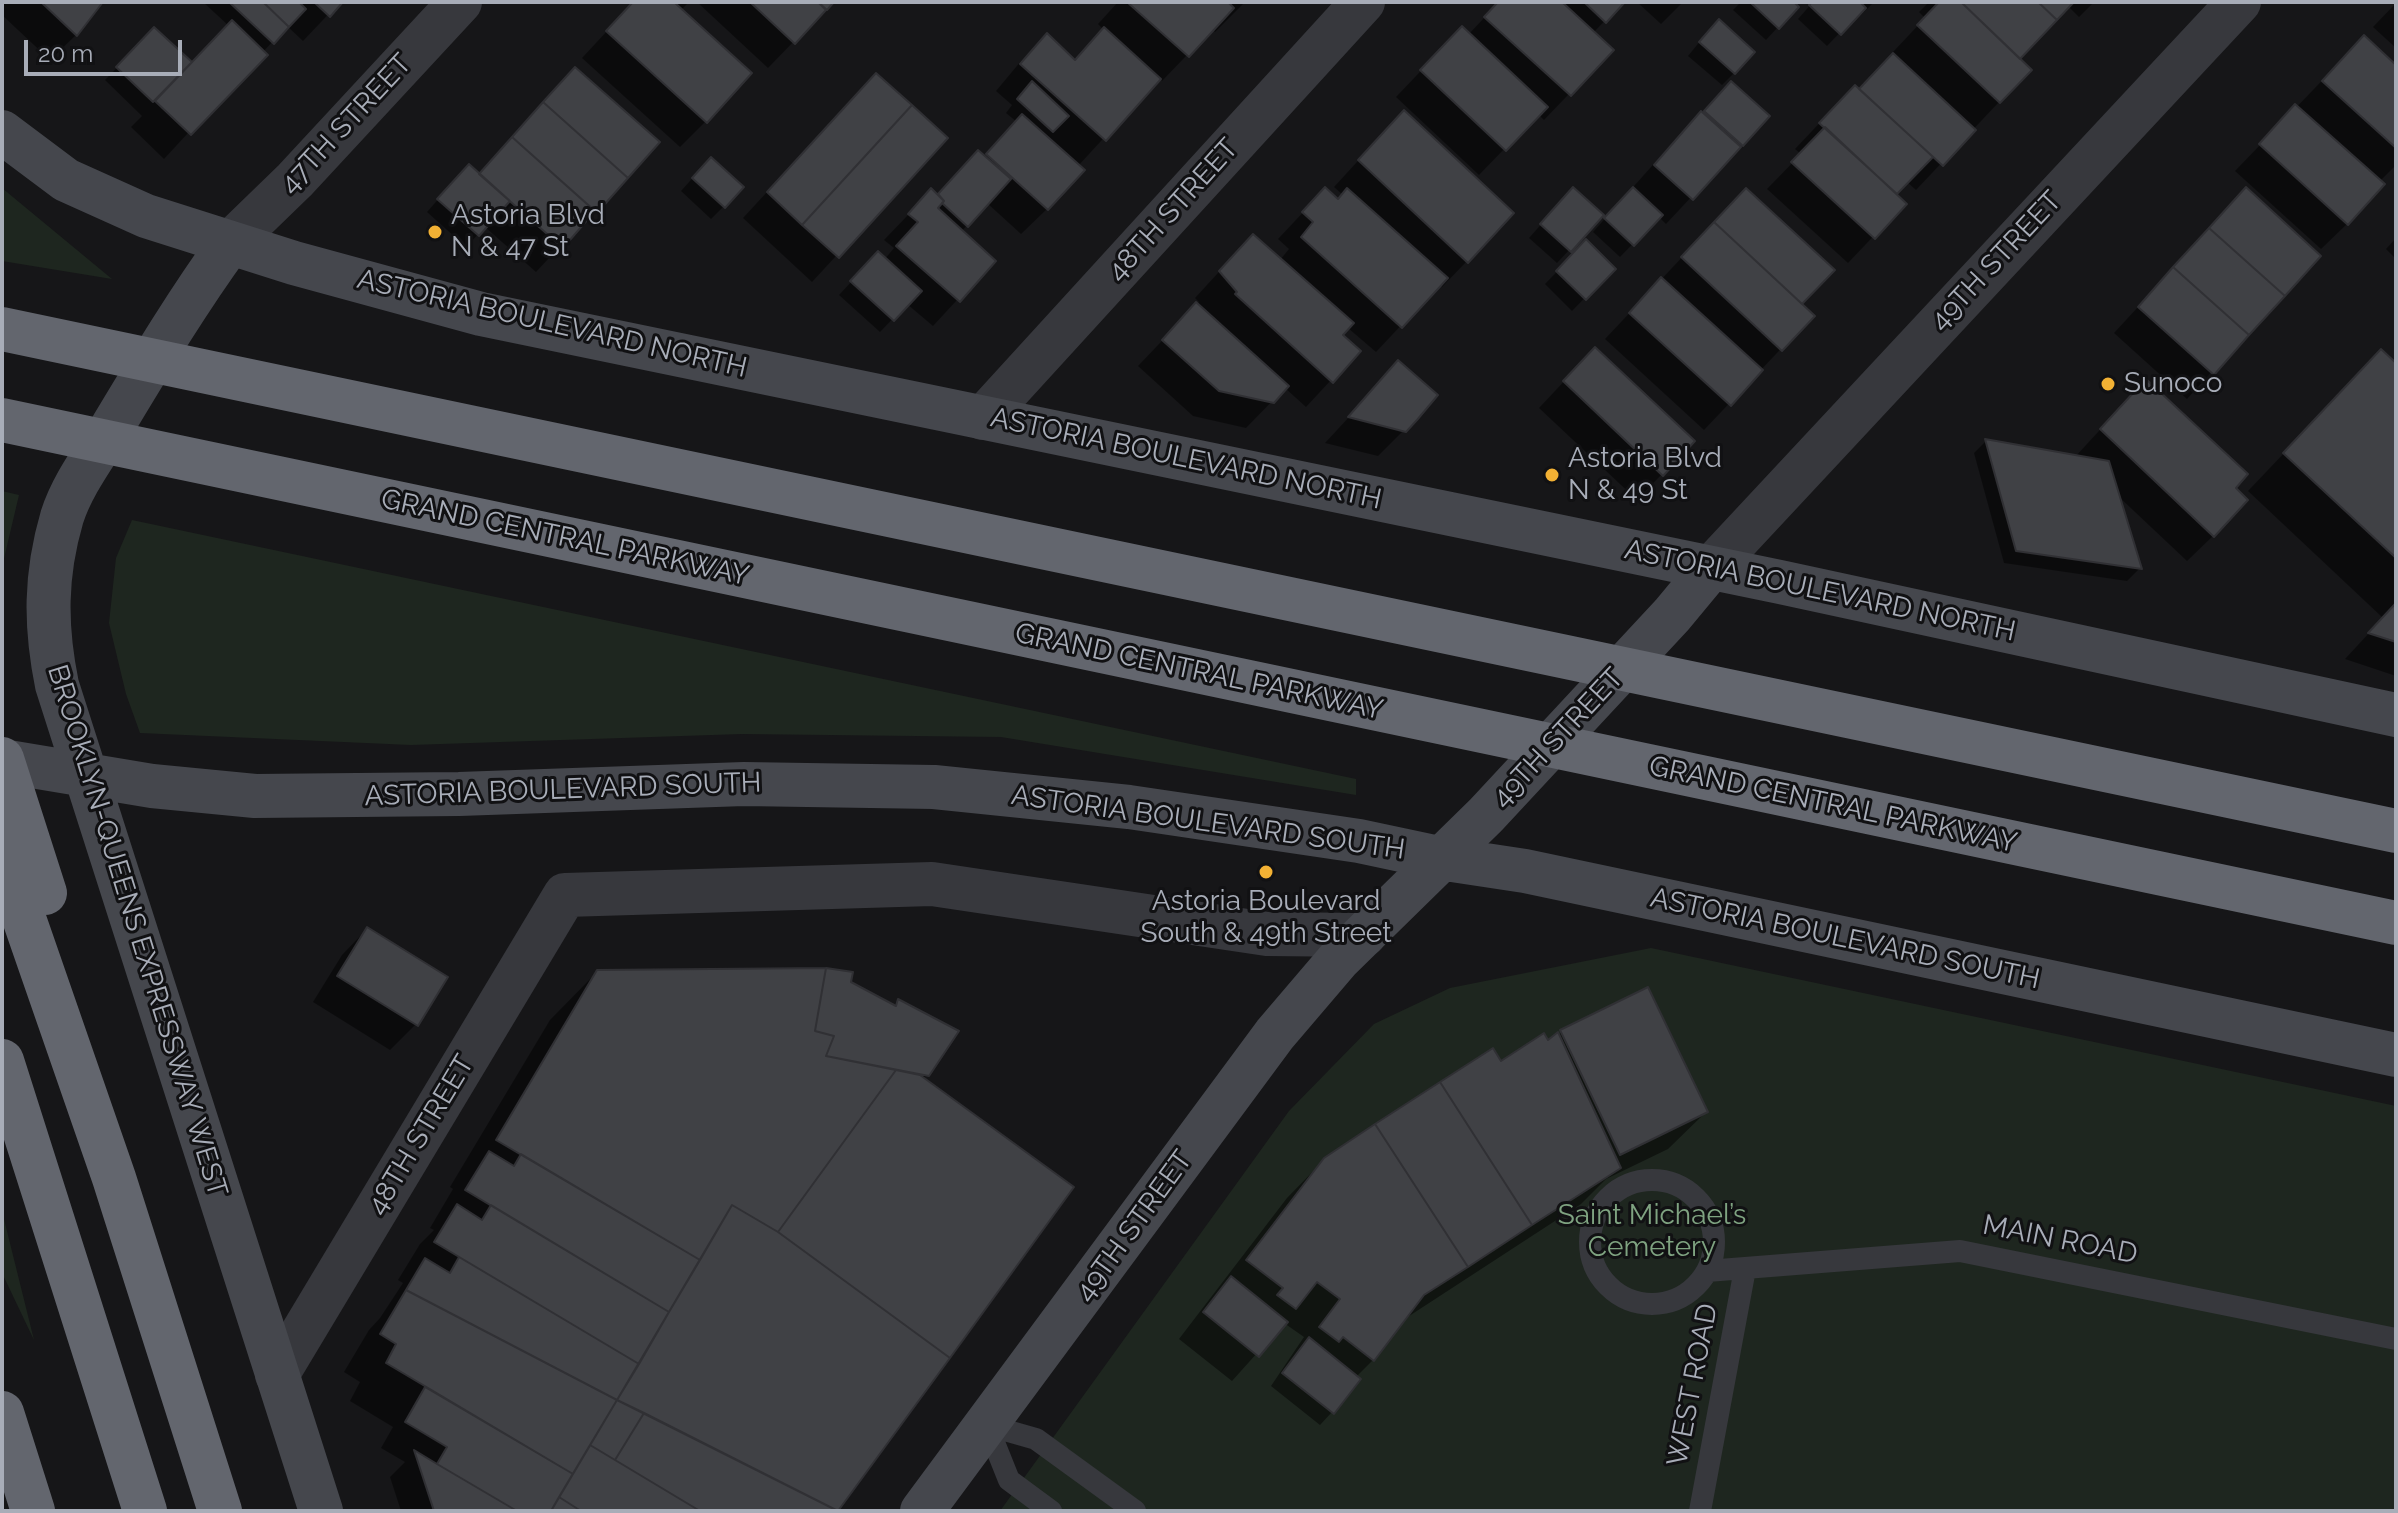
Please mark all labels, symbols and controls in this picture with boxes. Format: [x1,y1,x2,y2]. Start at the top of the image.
scale bar [28,24,186,74]
text: 20 m [38,39,93,68]
street label: 47TH STREET [273,47,419,201]
street label: 48TH STREET [1100,132,1246,288]
street label: 49TH STREET [1923,184,2069,338]
place label: Astoria Blvd N & 47 St [451,199,605,265]
marker: Astoria Blvd N & 47 St [426,223,444,241]
street label: ASTORIA BOULEVARD NORTH [354,263,750,385]
place label: Sunoco [2124,367,2223,401]
marker: Sunoco [2099,375,2117,393]
street label: ASTORIA BOULEVARD NORTH [988,401,1384,517]
place label: Astoria Blvd N & 49 St [1568,442,1722,508]
marker: Astoria Blvd N & 49 St [1543,466,1561,484]
street label: GRAND CENTRAL PARKWAY [378,483,752,593]
street label: ASTORIA BOULEVARD NORTH [1622,533,2018,649]
street label: GRAND CENTRAL PARKWAY [1012,617,1386,727]
street label: BROOKLYN-QUEENS EXPRESSWAY WEST [40,661,234,1201]
street label: 49TH STREET [1485,661,1631,815]
street label: GRAND CENTRAL PARKWAY [1646,750,2020,860]
street label: ASTORIA BOULEVARD SOUTH [364,766,762,814]
street label: ASTORIA BOULEVARD SOUTH [1009,779,1407,867]
marker: Astoria Boulevard South & 49th Street [1257,863,1275,881]
street label: ASTORIA BOULEVARD SOUTH [1647,881,2043,997]
place label: Astoria Boulevard South & 49th Street [1140,885,1392,951]
street label: 48TH STREET [360,1049,482,1221]
street label: 49TH STREET [1068,1144,1200,1308]
park label: Saint Michael’s Cemetery [1558,1199,1746,1265]
street label: MAIN ROAD [1980,1209,2140,1271]
street label: WEST ROAD [1661,1301,1725,1469]

